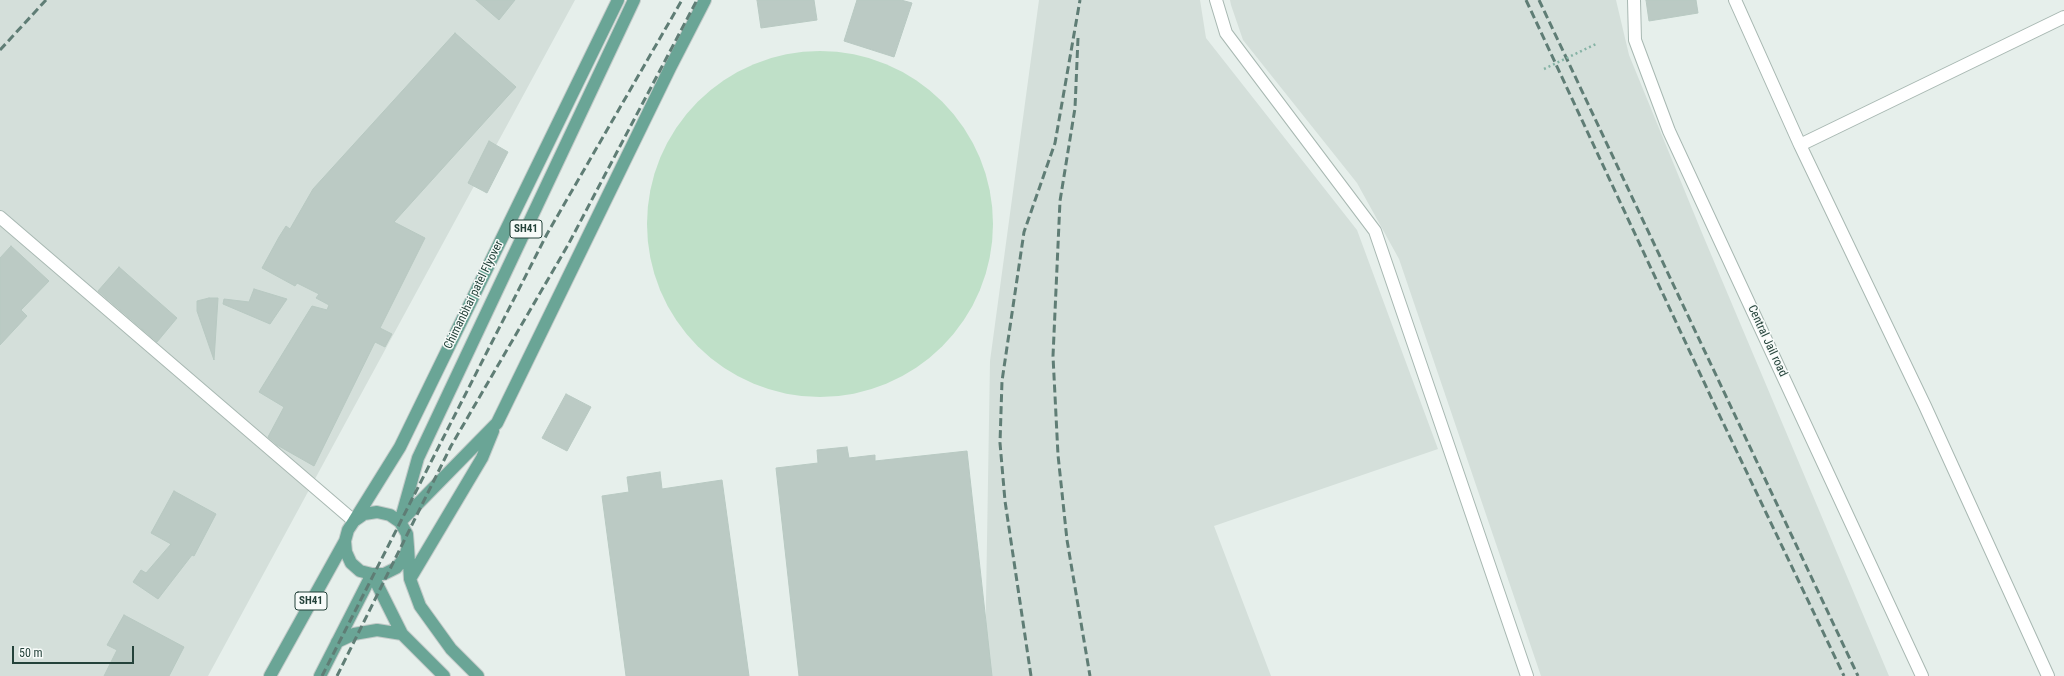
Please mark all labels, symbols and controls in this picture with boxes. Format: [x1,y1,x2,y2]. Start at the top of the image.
road number: SH41 [510,220,542,238]
street label: Chimanbhai patel Flyover [441,238,507,352]
street label: Central Jail road [1744,303,1790,379]
road number: SH41 [295,592,327,610]
scale bar [14,638,136,664]
text: 50 m [19,646,43,660]

